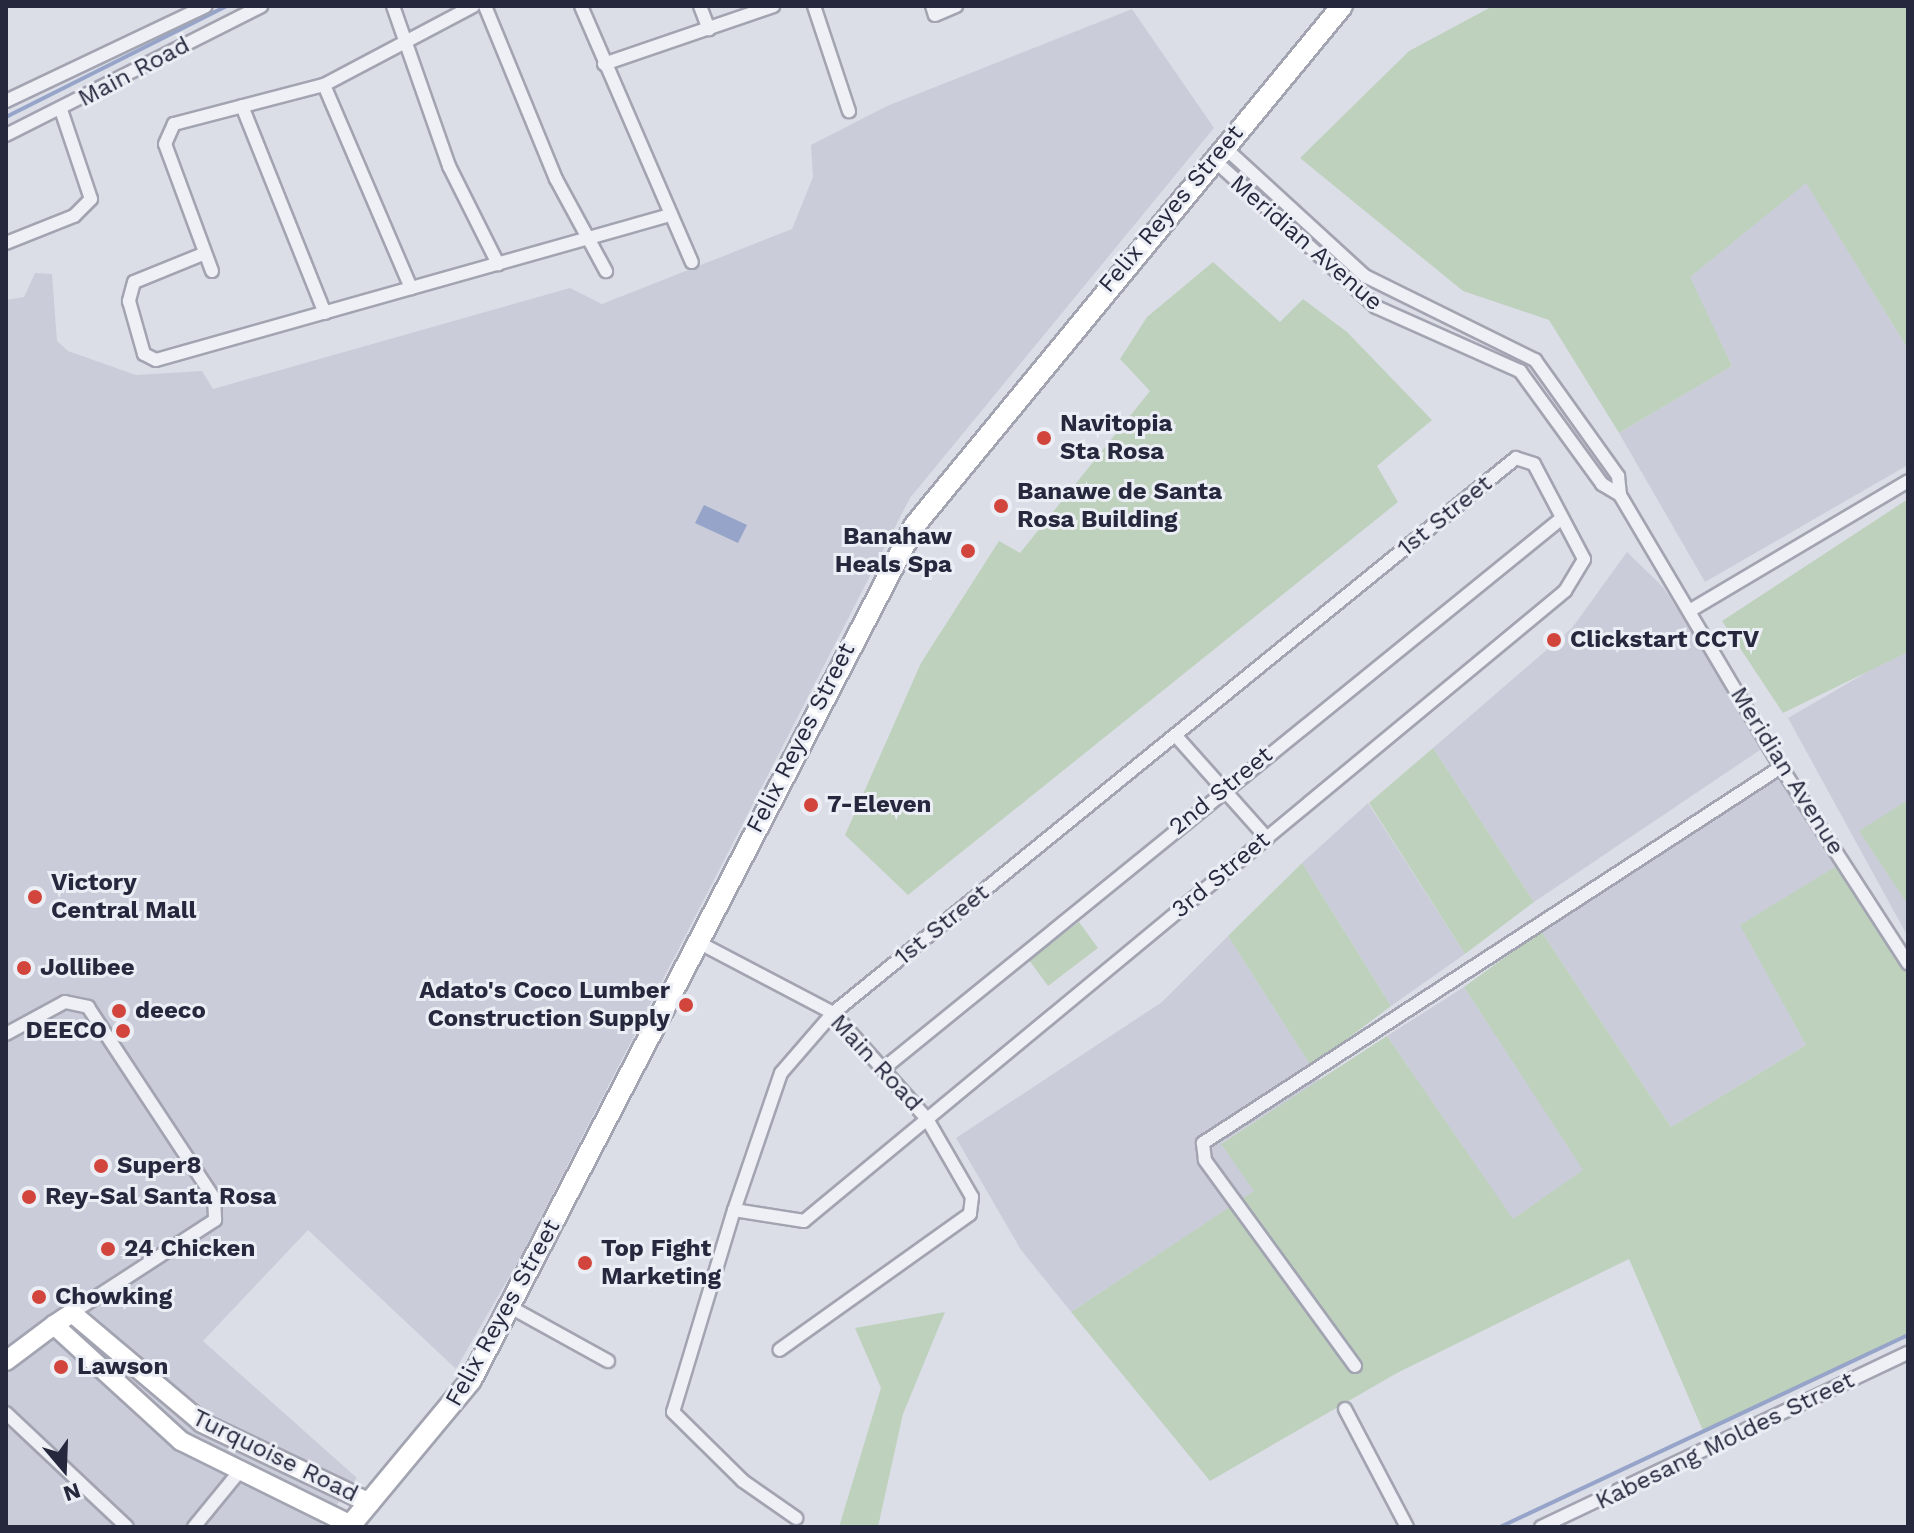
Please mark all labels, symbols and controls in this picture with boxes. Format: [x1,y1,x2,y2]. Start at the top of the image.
street label: Main Road [73,31,195,113]
street label: Felix Reyes Street [1092,119,1250,299]
street label: Meridian Avenue [1224,169,1388,317]
place label: Navitopia Sta Rosa [1060,410,1172,466]
marker: Navitopia Sta Rosa [1035,429,1053,447]
street label: 1st Street [1392,469,1498,563]
place label: Banawe de Santa Rosa Building [1017,478,1222,534]
marker: Banawe de Santa Rosa Building [992,497,1010,515]
place label: Banahaw Heals Spa [835,523,952,579]
marker: Banahaw Heals Spa [959,542,977,560]
place label: Clickstart CCTV [1570,626,1759,654]
marker: Clickstart CCTV [1545,631,1563,649]
street label: Felix Reyes Street [741,638,861,838]
street label: Meridian Avenue [1724,681,1850,861]
street label: 2nd Street [1164,741,1278,841]
place label: 7-Eleven [827,791,931,819]
marker: 7-Eleven [802,796,820,814]
street label: 3rd Street [1166,826,1276,924]
place label: Victory Central Mall [51,869,197,925]
street label: 1st Street [889,878,995,972]
marker: Victory Central Mall [26,888,44,906]
place label: Jollibee [40,954,135,982]
marker: Jollibee [15,959,33,977]
place label: Adato's Coco Lumber Construction Supply [419,977,670,1033]
marker: Adato's Coco Lumber Construction Supply [677,996,695,1014]
place label: deeco [135,997,206,1025]
marker: deeco [110,1002,128,1020]
street label: Main Road [824,1009,928,1117]
place label: DEECO [26,1017,107,1045]
marker: DEECO [114,1022,132,1040]
place label: Super8 [117,1152,202,1180]
marker: Super8 [92,1157,110,1175]
place label: Rey-Sal Santa Rosa [45,1183,277,1211]
marker: Rey-Sal Santa Rosa [20,1188,38,1206]
street label: Felix Reyes Street [440,1214,566,1412]
place label: 24 Chicken [124,1235,255,1263]
place label: Top Fight Marketing [601,1235,721,1291]
marker: 24 Chicken [99,1240,117,1258]
marker: Top Fight Marketing [576,1254,594,1272]
place label: Chowking [55,1283,172,1311]
marker: Chowking [30,1288,48,1306]
place label: Lawson [77,1353,168,1381]
marker: Lawson [52,1358,70,1376]
street label: Kabesang Moldes Street [1591,1366,1859,1516]
street label: Turquoise Road [187,1403,363,1509]
north arrow [24,1429,104,1509]
text: N [60,1478,84,1507]

